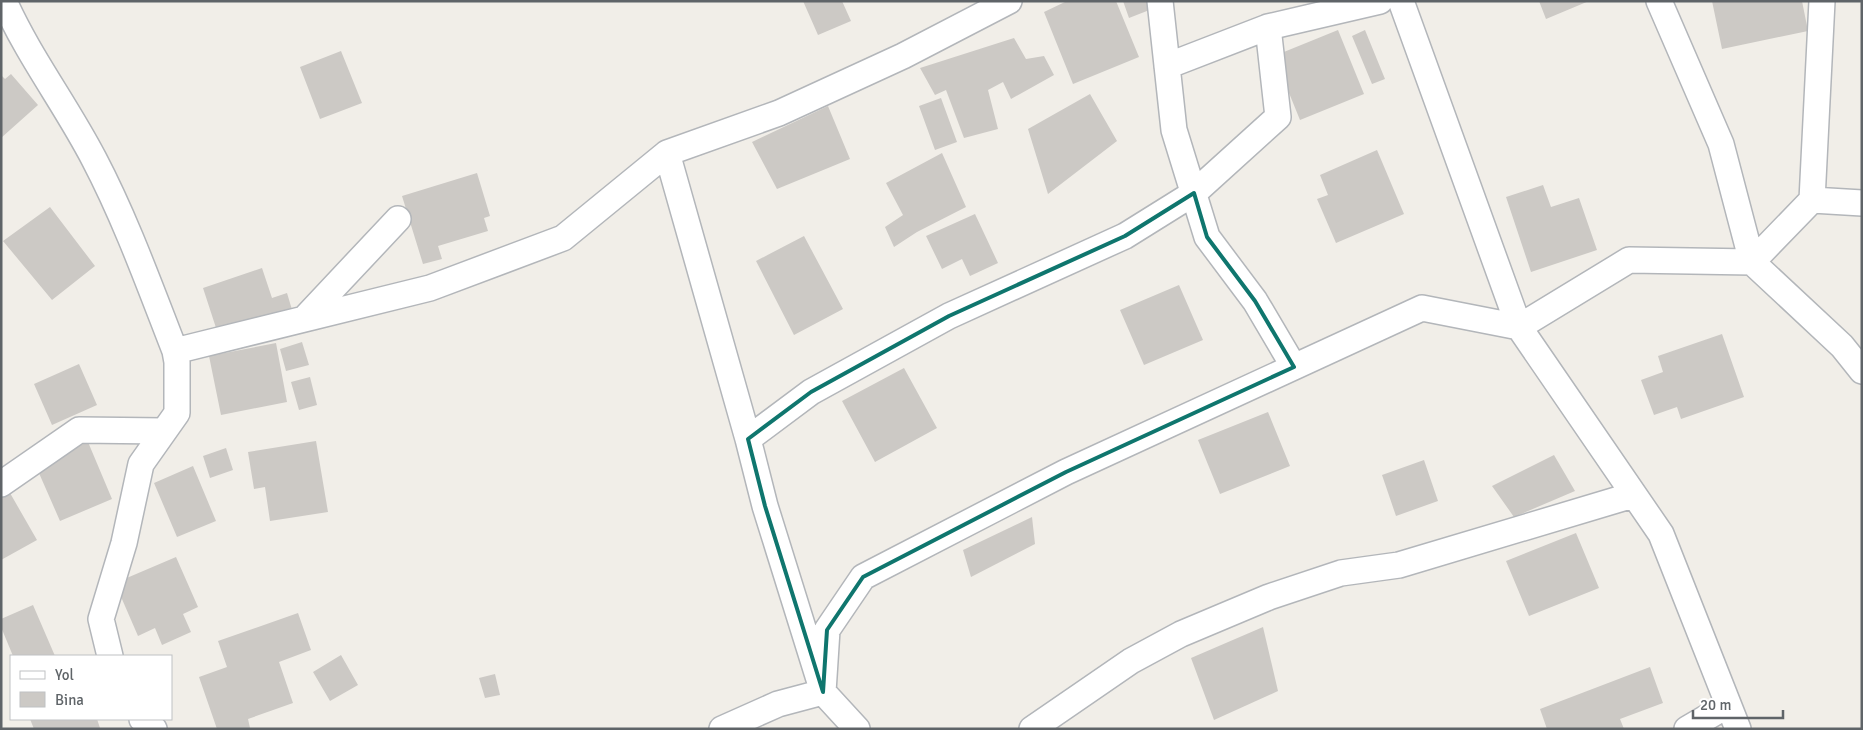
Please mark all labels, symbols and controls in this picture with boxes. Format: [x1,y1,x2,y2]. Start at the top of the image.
legend [10,655,172,720]
text: Yol [55,666,74,684]
scale bar [1693,688,1783,720]
text: Bina [55,691,84,709]
text: 20 m [1700,696,1731,714]

